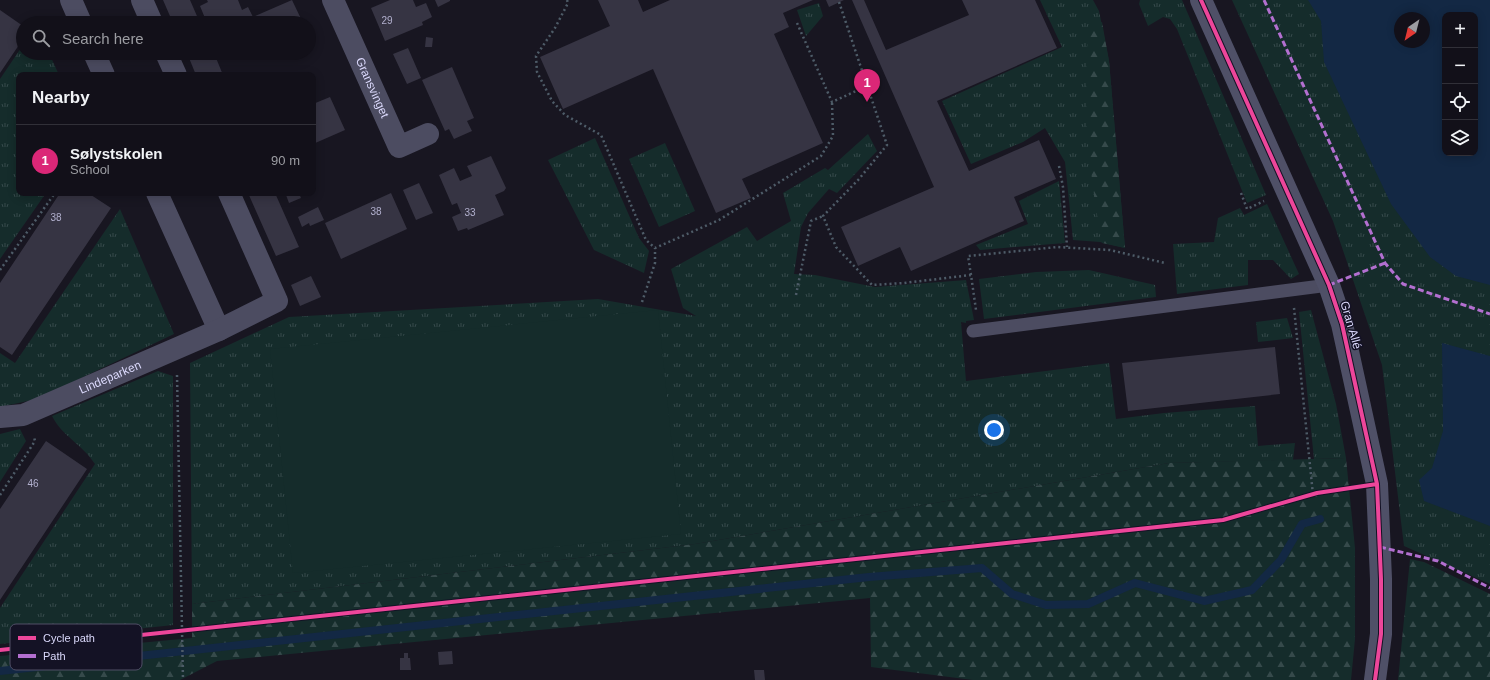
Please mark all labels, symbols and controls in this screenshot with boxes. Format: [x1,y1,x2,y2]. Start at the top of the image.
north arrow [1394,12,1430,48]
map controls [1442,12,1478,156]
button: + [1442,12,1478,48]
house number: 29 [381,15,393,26]
search box [16,16,316,60]
icon: search [30,27,52,49]
text: Search here [62,30,144,47]
button: − [1442,48,1478,84]
street label: Gransvinget [353,55,392,121]
pin: 1 [854,69,880,102]
button: locate [1442,84,1478,120]
text: Nearby [32,88,90,107]
button: layers [1442,120,1478,156]
text: Sølystskolen [70,145,163,162]
text: 1 [41,153,49,168]
text: 90 m [271,153,300,168]
text: School [70,162,110,177]
house number: 38 [370,206,382,217]
house number: 33 [464,207,476,218]
house number: 38 [50,212,62,223]
street label: Gran Allé [1337,299,1365,351]
street label: Lindeparken [77,358,143,397]
your location [984,420,1004,440]
house number: 46 [27,478,39,489]
legend [10,624,142,670]
text: Cycle path [43,632,95,644]
text: Path [43,650,66,662]

